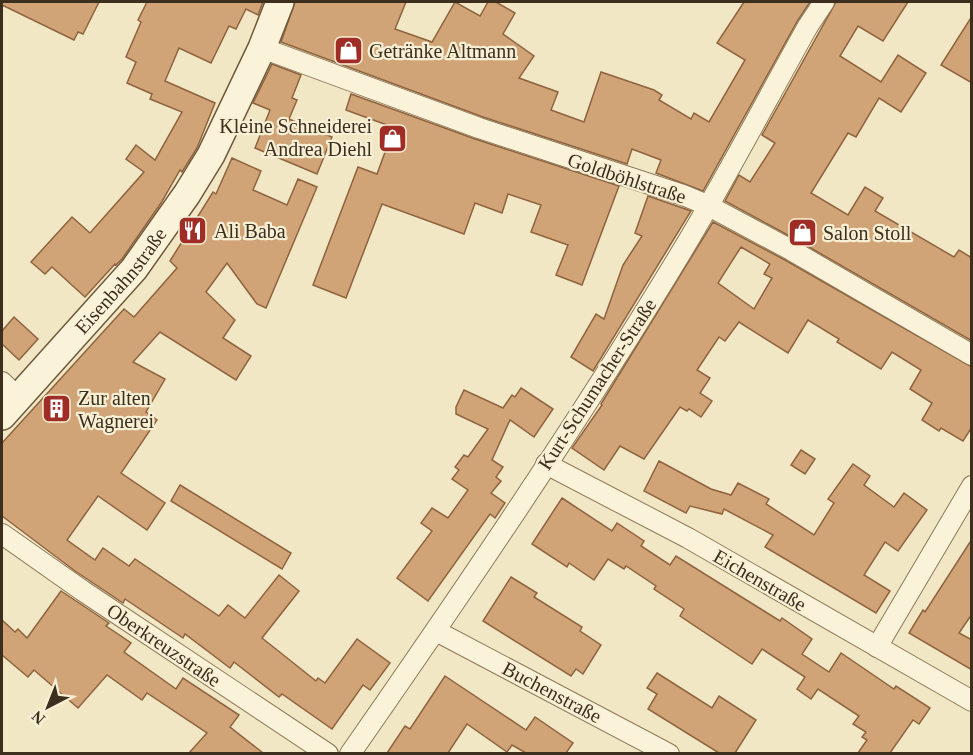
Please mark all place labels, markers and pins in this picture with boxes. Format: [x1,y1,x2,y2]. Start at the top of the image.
shop icon: Getränke Altmann [332,35,364,67]
place label: Getränke Altmann [369,40,516,62]
place label: Kleine Schneiderei Andrea Diehl [219,115,372,160]
shop icon: Kleine Schneiderei Andrea Diehl [377,122,409,154]
restaurant icon: Ali Baba [177,215,209,247]
shop icon: Salon Stoll [786,217,818,249]
place label: Ali Baba [214,220,286,242]
place label: Salon Stoll [823,222,912,244]
place label: Zur alten Wagnerei [78,387,155,433]
building icon: Zur alten Wagnerei [41,393,73,425]

